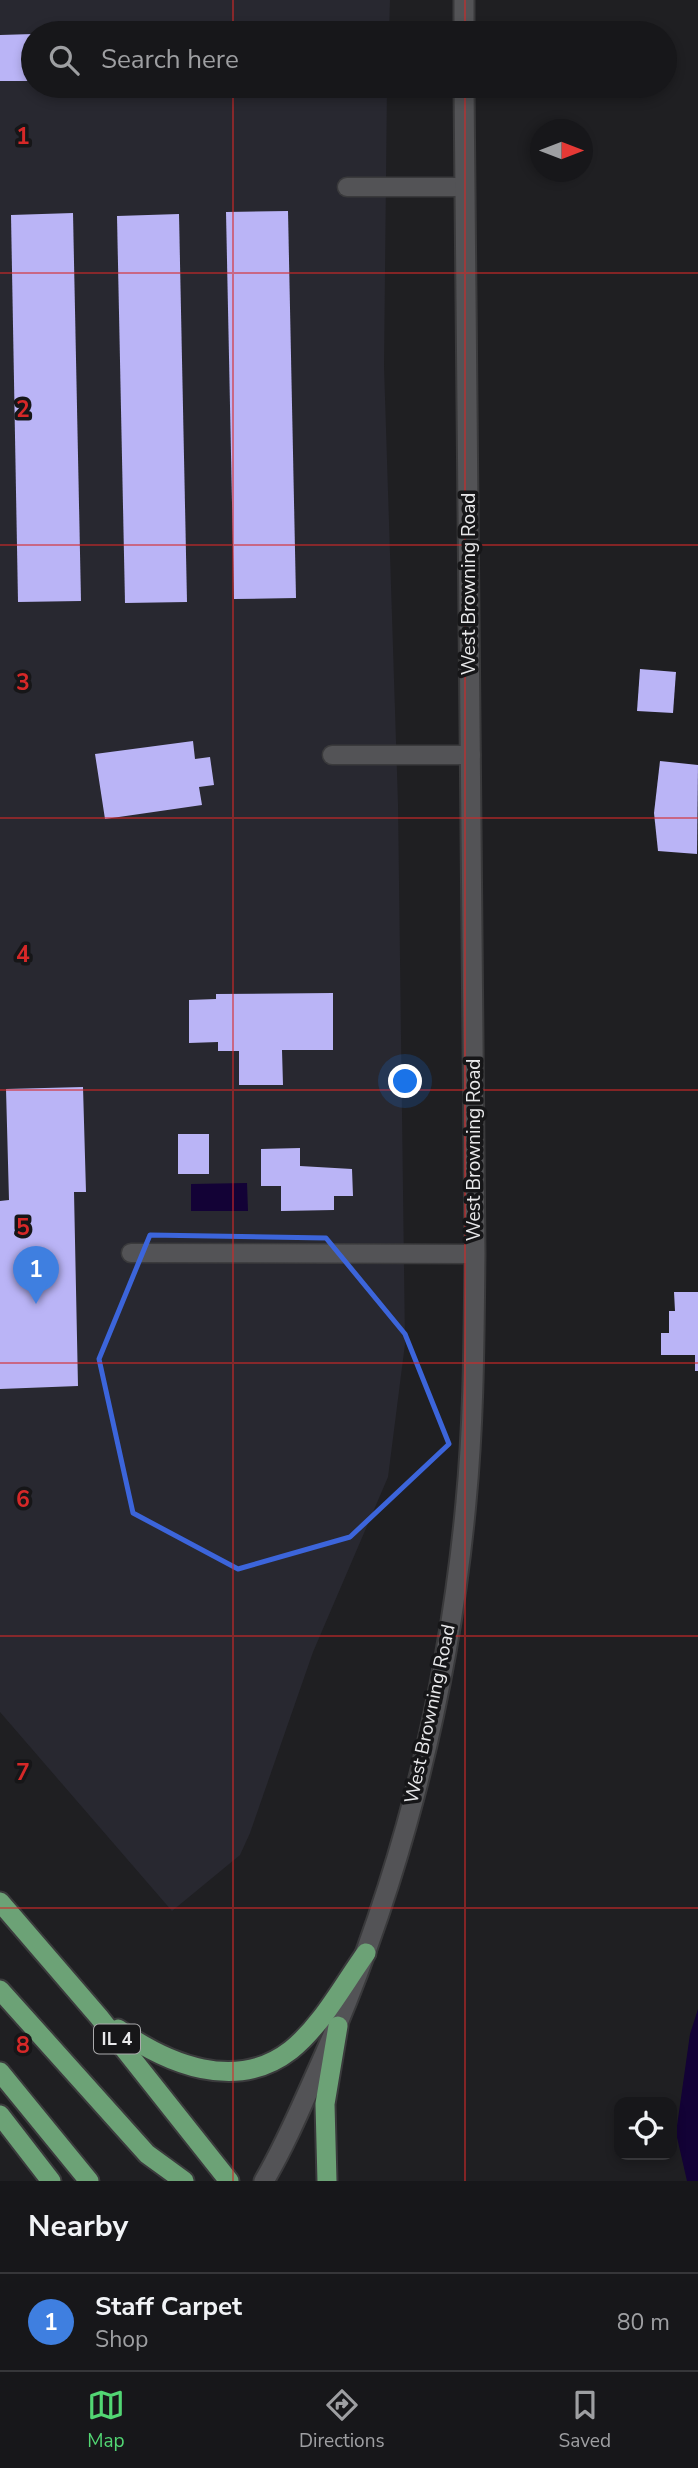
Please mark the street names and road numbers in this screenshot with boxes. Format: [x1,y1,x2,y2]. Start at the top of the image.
street label: West Browning Road [456,493,482,675]
street label: West Browning Road [461,1059,487,1241]
street label: West Browning Road [398,1622,462,1806]
road number: IL 4 [94,2024,140,2054]

